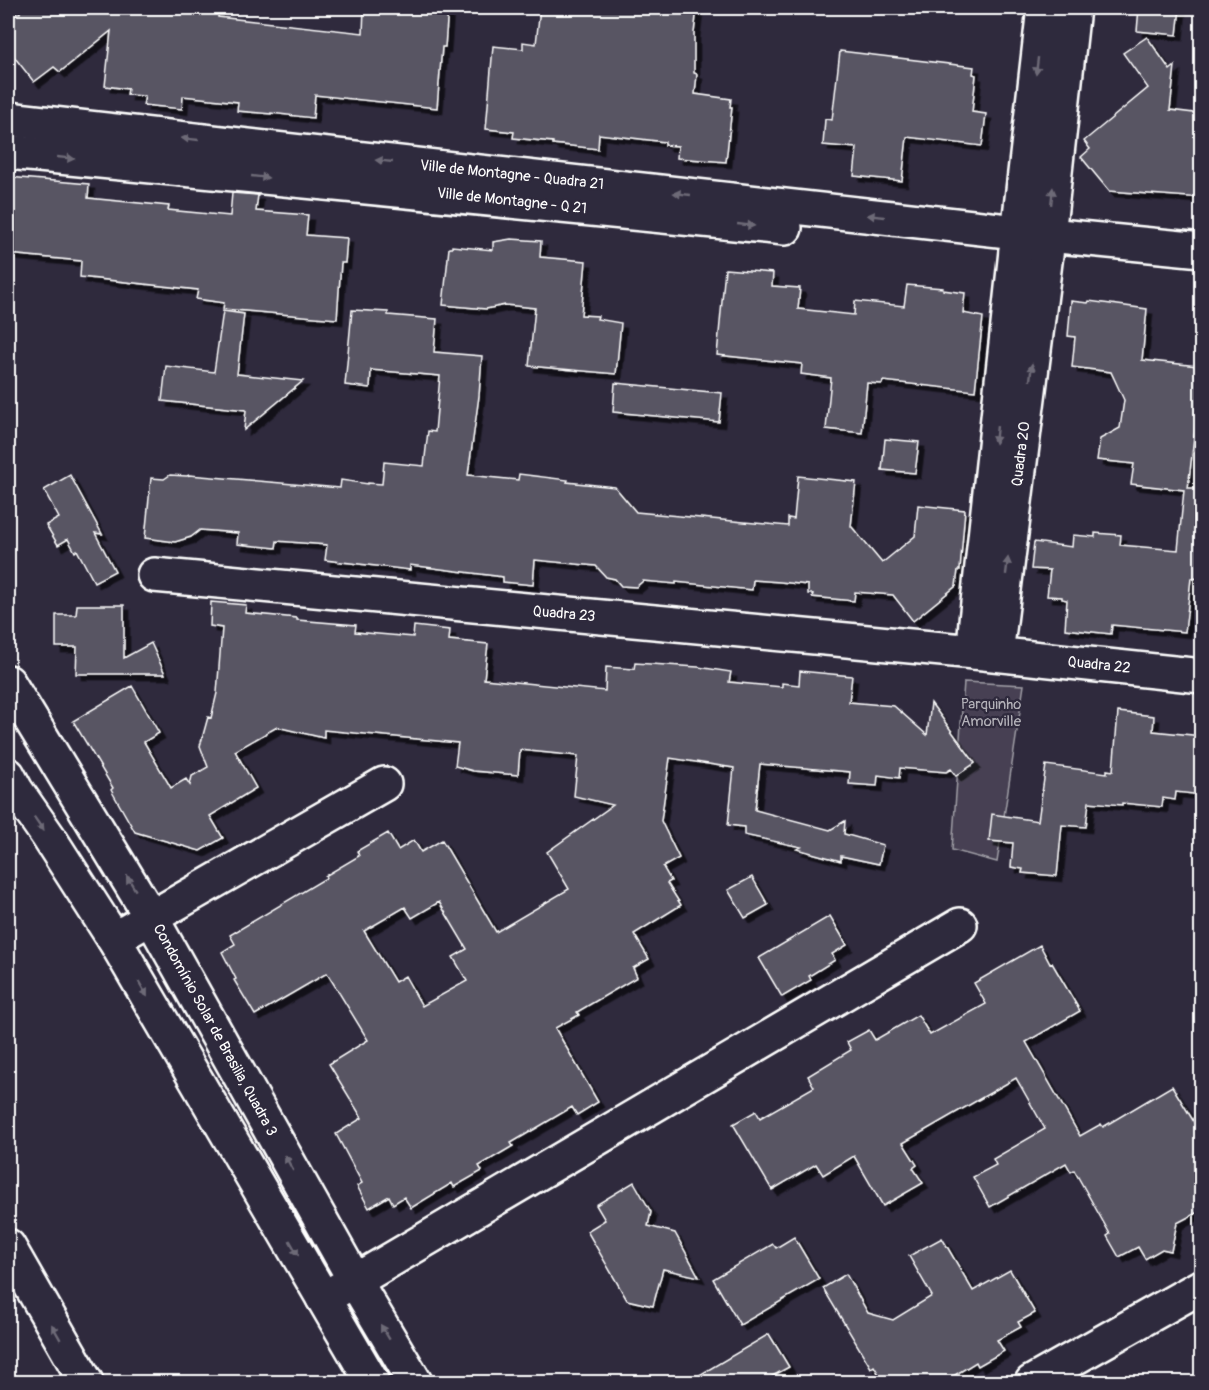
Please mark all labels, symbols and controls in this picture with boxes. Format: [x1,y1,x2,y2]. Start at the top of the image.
one-way arrow [1032,56,1042,75]
one-way arrow [180,134,199,144]
one-way arrow [56,153,75,162]
one-way arrow [374,156,393,166]
street label: Ville de Montagne - Quadra 21 [419,156,605,194]
one-way arrow [250,172,269,182]
street label: Ville de Montagne - Q 21 [436,184,588,218]
one-way arrow [1047,186,1057,205]
one-way arrow [672,189,691,199]
one-way arrow [866,211,885,221]
one-way arrow [737,220,756,230]
one-way arrow [1026,363,1036,382]
street label: Quadra 20 [1008,420,1034,488]
one-way arrow [991,425,1001,444]
one-way arrow [1002,556,1011,575]
street label: Quadra 23 [532,602,596,626]
street label: Quadra 22 [1066,652,1132,678]
park label: Parquinho Amorville [961,695,1022,731]
one-way arrow [33,815,45,831]
one-way arrow [125,875,136,891]
street label: Condomínio Solar de Brasilia, Quadra 3 [149,921,281,1139]
one-way arrow [137,981,148,997]
one-way arrow [284,1154,294,1171]
one-way arrow [289,1240,299,1257]
one-way arrow [51,1324,62,1340]
one-way arrow [380,1324,391,1340]

